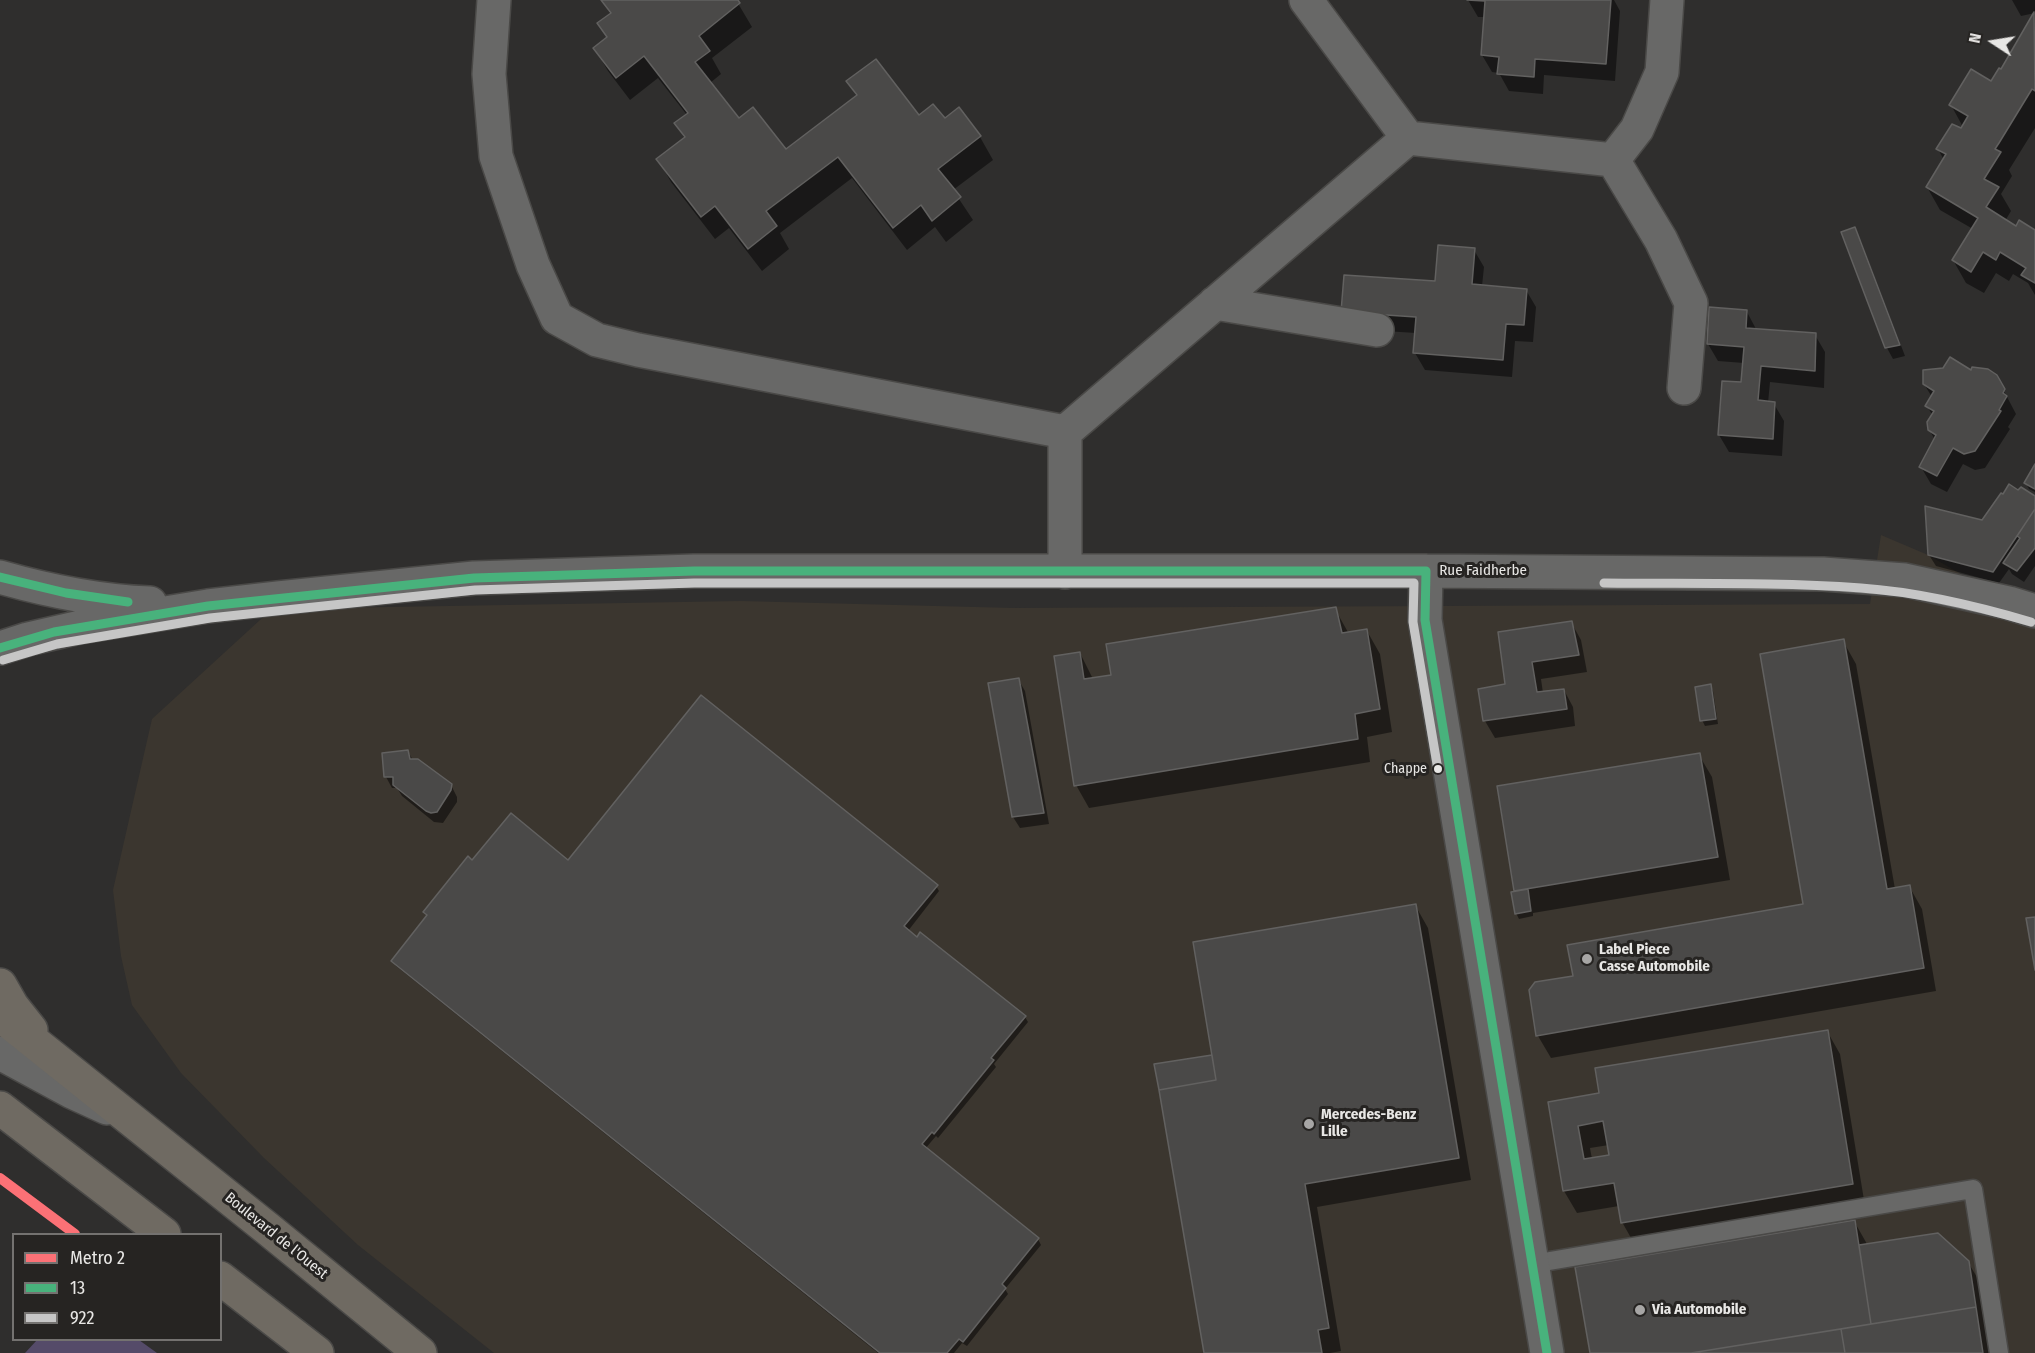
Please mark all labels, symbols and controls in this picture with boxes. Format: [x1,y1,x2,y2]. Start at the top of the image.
north arrow [1963,12,2023,72]
text: N [1965,31,1985,45]
street label: Rue Faidherbe [1439,562,1527,580]
place label: Chappe [1384,761,1427,777]
marker: Chappe [1432,763,1444,775]
place label: Label Piece Casse Automobile [1599,941,1710,976]
marker: Label Piece Casse Automobile [1580,952,1594,966]
place label: Mercedes-Benz Lille [1321,1106,1416,1141]
marker: Mercedes-Benz Lille [1302,1117,1316,1131]
street label: Boulevard de l'Ouest [221,1189,331,1283]
legend [12,1233,222,1341]
text: Metro 2 [70,1247,125,1269]
text: 13 [70,1277,85,1299]
place label: Via Automobile [1652,1301,1746,1319]
marker: Via Automobile [1633,1303,1647,1317]
text: 922 [70,1307,94,1329]

